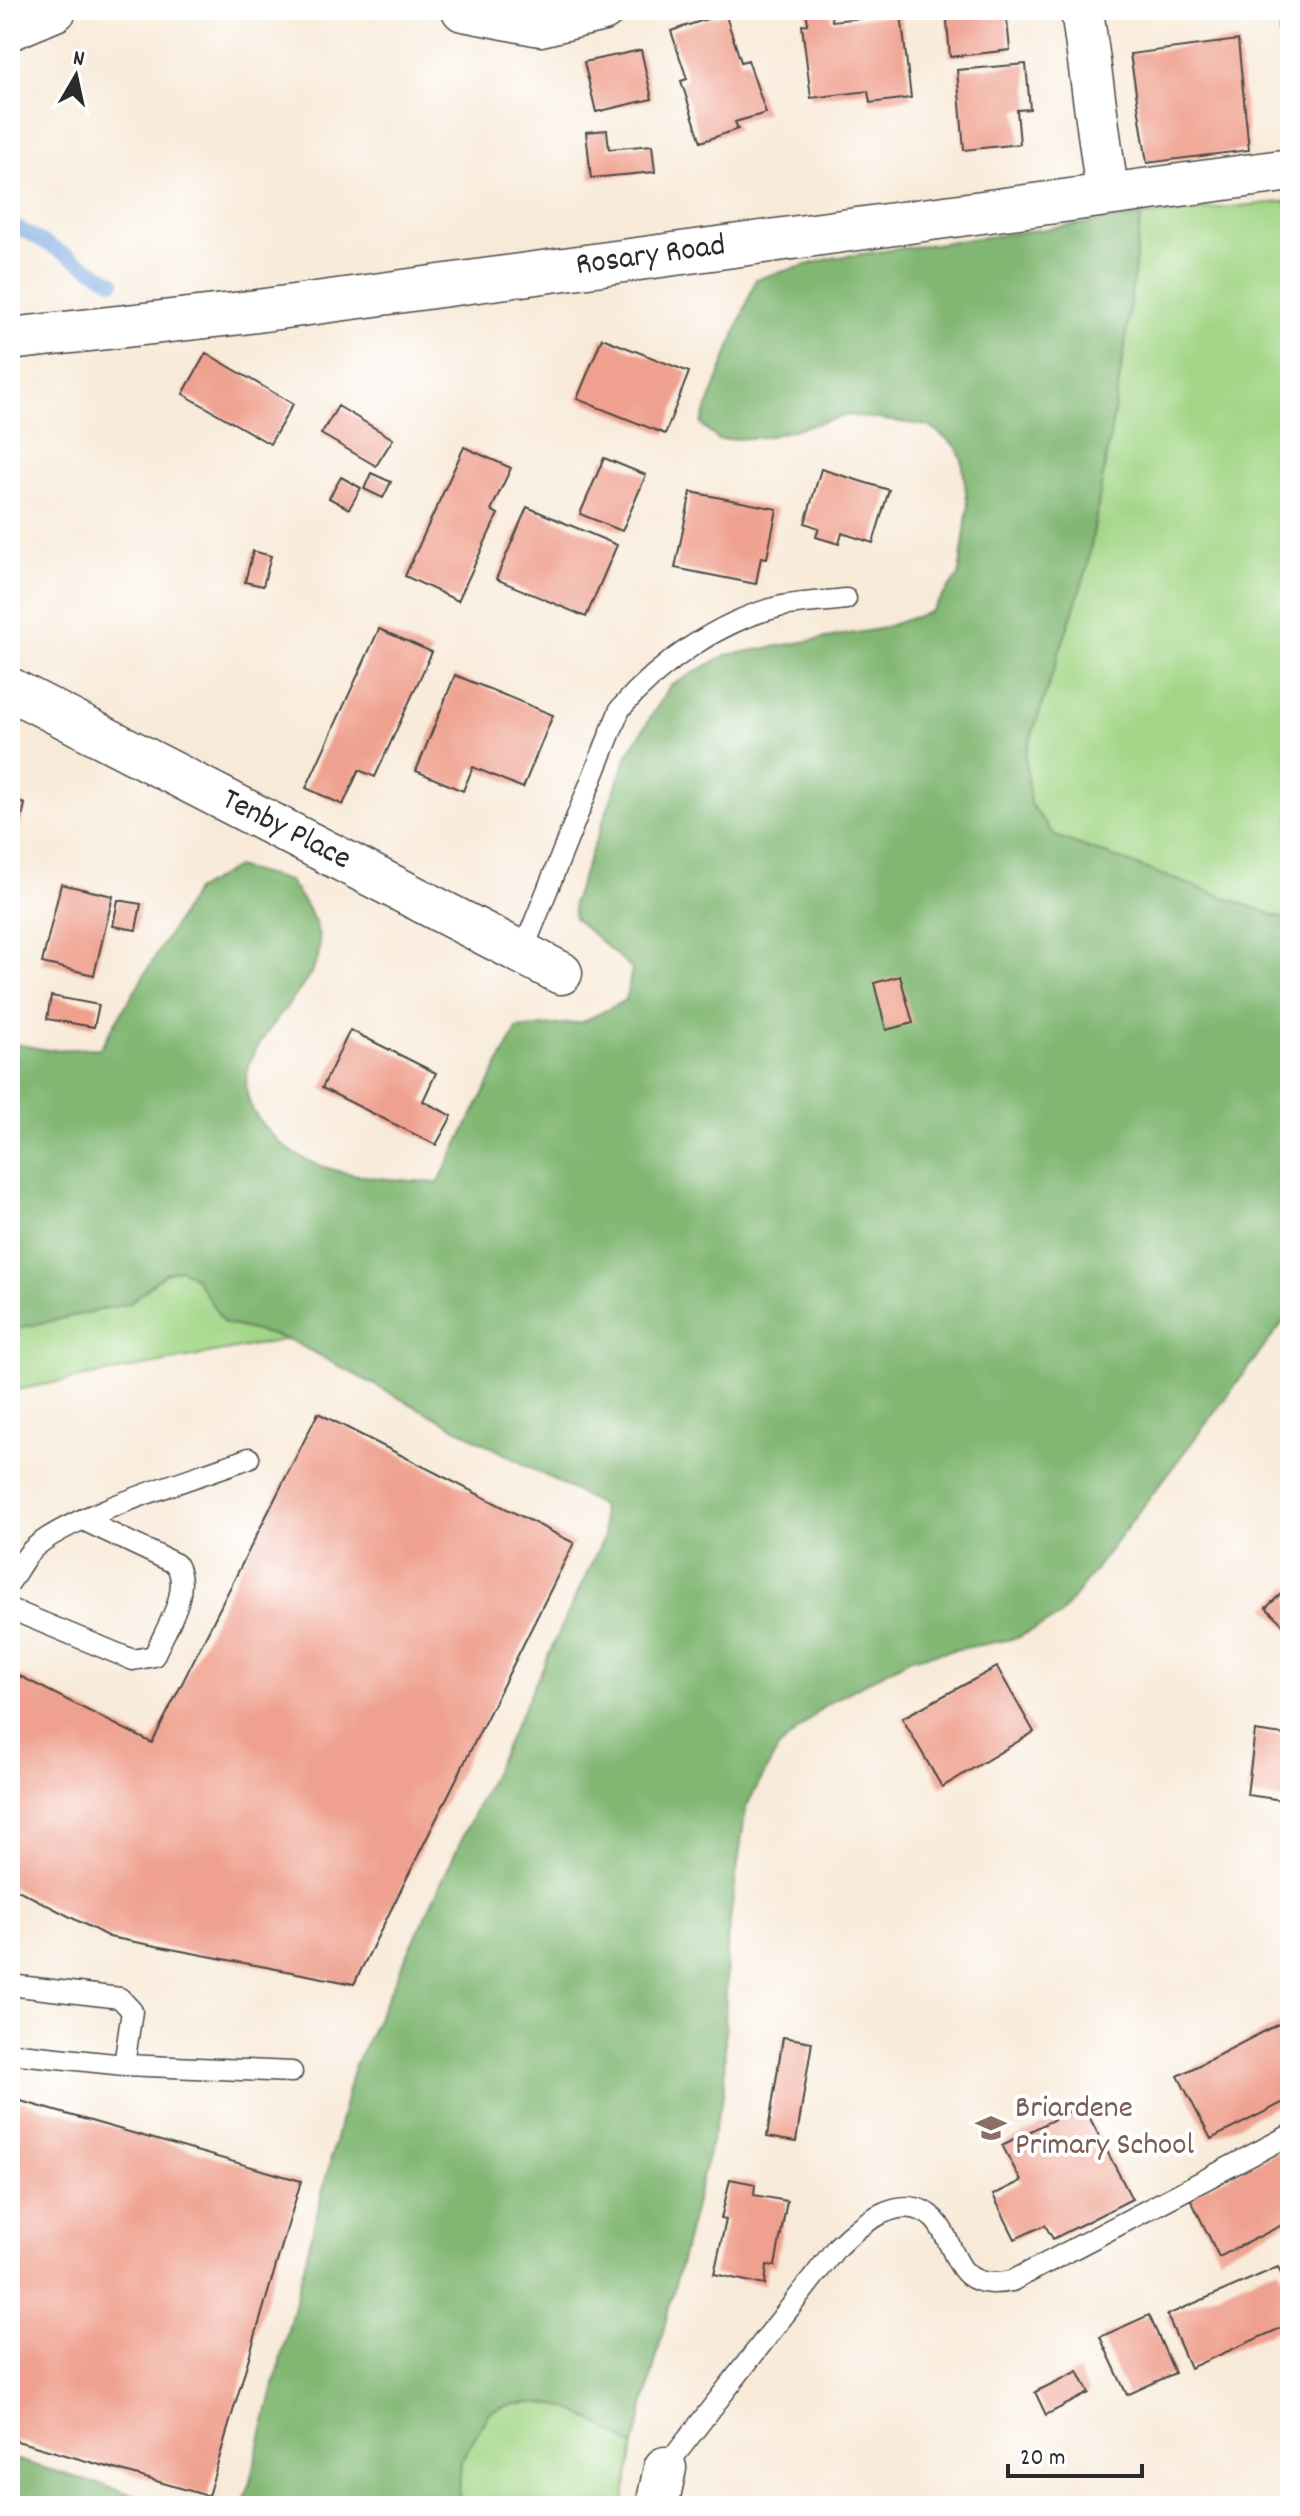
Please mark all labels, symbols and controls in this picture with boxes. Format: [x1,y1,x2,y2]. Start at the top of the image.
north arrow [36,36,116,116]
text: N [71,44,86,76]
street label: Rosary Road [573,224,728,290]
street label: Tenby Place [213,779,358,884]
place label: Briardene Primary School [1015,2087,1195,2170]
school or university icon: Briardene Primary School [974,2111,1008,2145]
scale bar [1008,2428,1142,2478]
text: 20 m [1020,2442,1066,2476]

